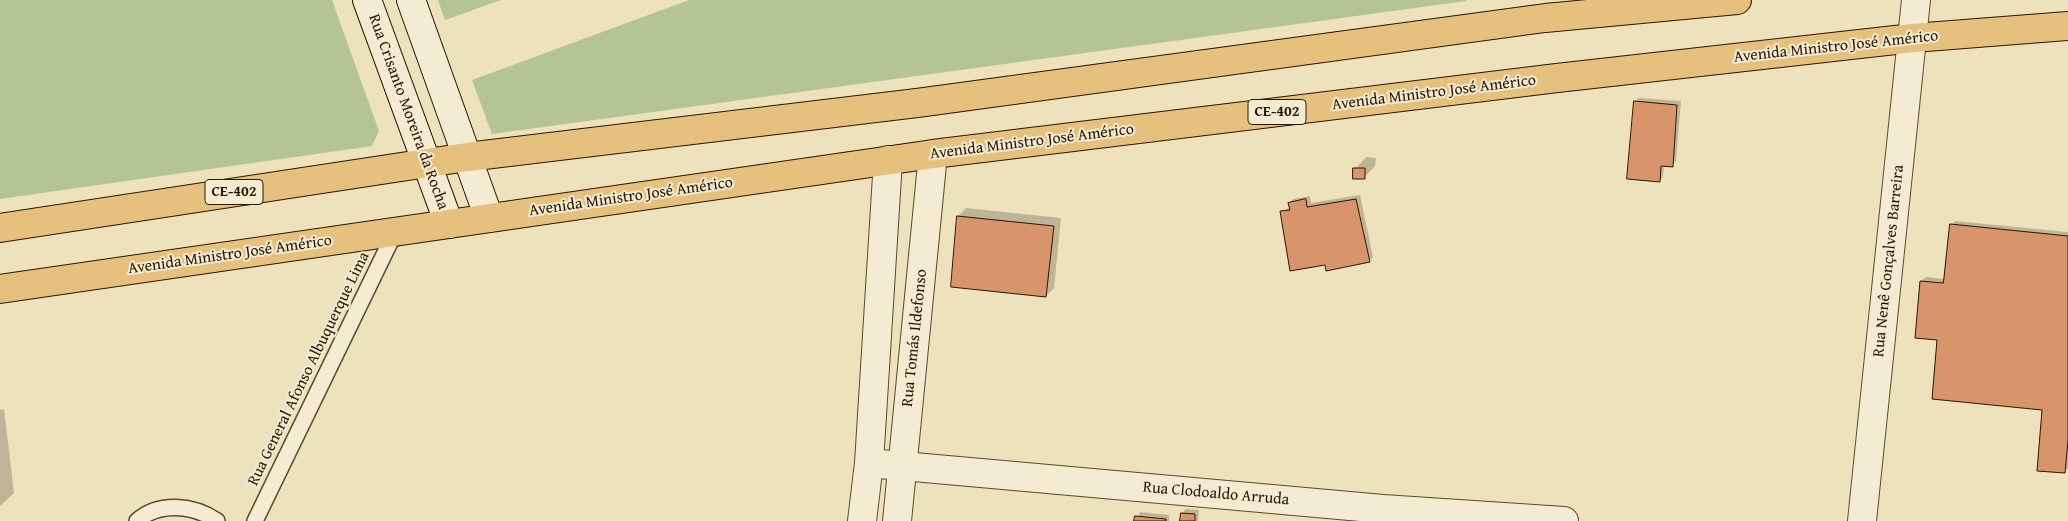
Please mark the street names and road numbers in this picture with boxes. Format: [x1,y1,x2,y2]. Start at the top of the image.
street label: Rua Crisanto Moreira da Rocha [364,12,452,212]
street label: Avenida Ministro José Américo [1733,27,1939,67]
street label: Avenida Ministro José Américo [1331,71,1537,115]
road number: CE-402 [1248,100,1306,124]
street label: Avenida Ministro José Américo [929,120,1135,164]
street label: Rua Nenê Gonçalves Barreira [1869,164,1909,358]
street label: Avenida Ministro José Américo [528,173,734,221]
road number: CE-402 [205,180,263,204]
street label: Avenida Ministro José Américo [127,231,333,279]
street label: Rua General Afonso Albuquerque Lima [244,249,374,489]
street label: Rua Tomás Ildefonso [898,268,932,408]
street label: Rua Clodoaldo Arruda [1142,478,1290,510]

